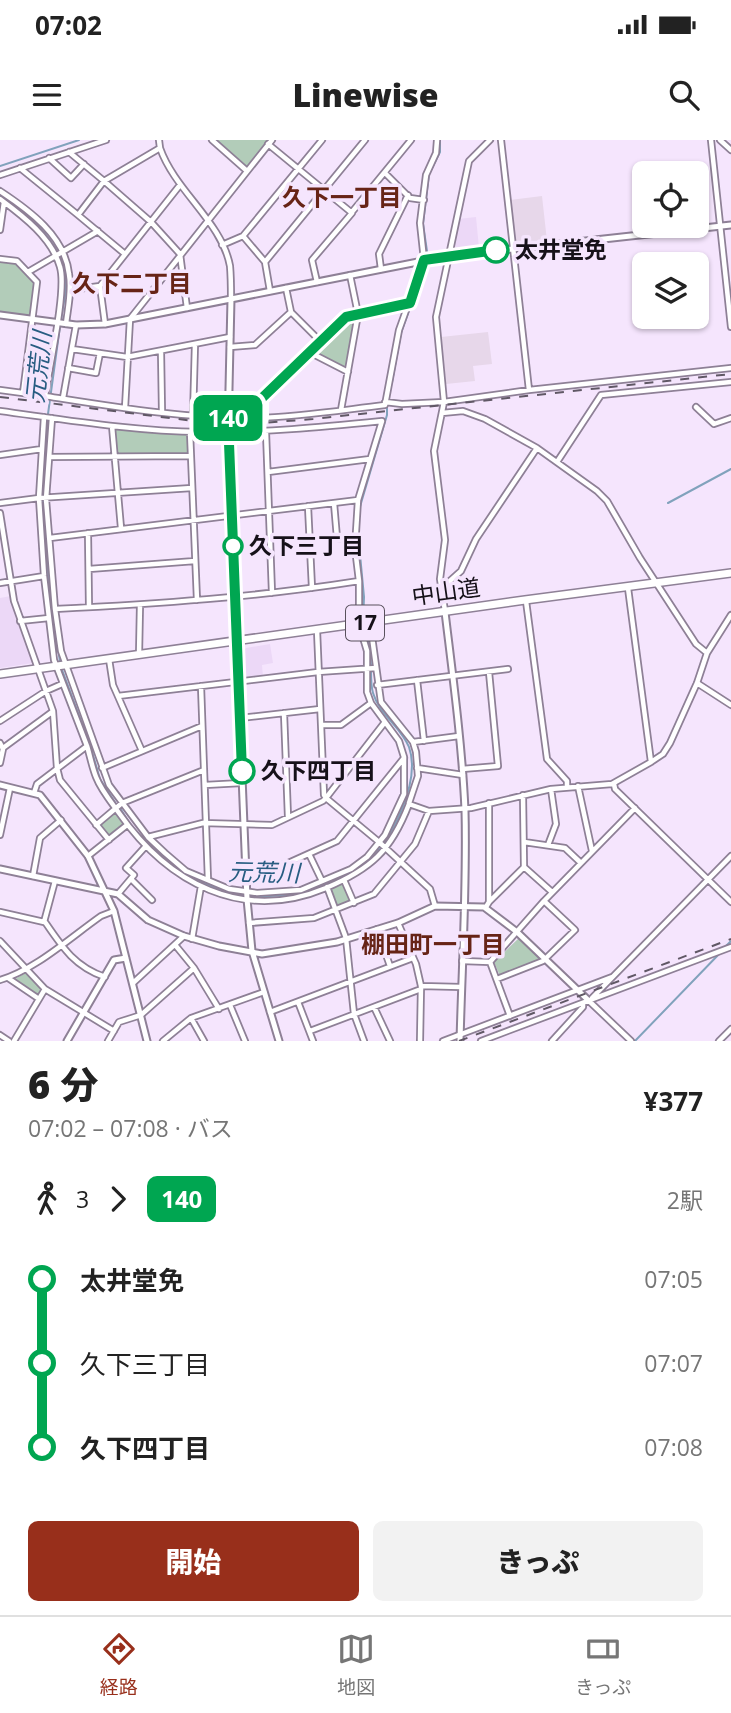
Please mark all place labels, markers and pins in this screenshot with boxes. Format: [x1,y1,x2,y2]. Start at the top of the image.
place label: 太井堂免 [515,233,607,265]
marker: 太井堂免 [483,237,509,263]
place label: 久下三丁目 [249,529,364,561]
marker: 久下三丁目 [223,536,243,556]
place label: 久下四丁目 [261,754,376,786]
marker: 久下四丁目 [229,758,255,784]

